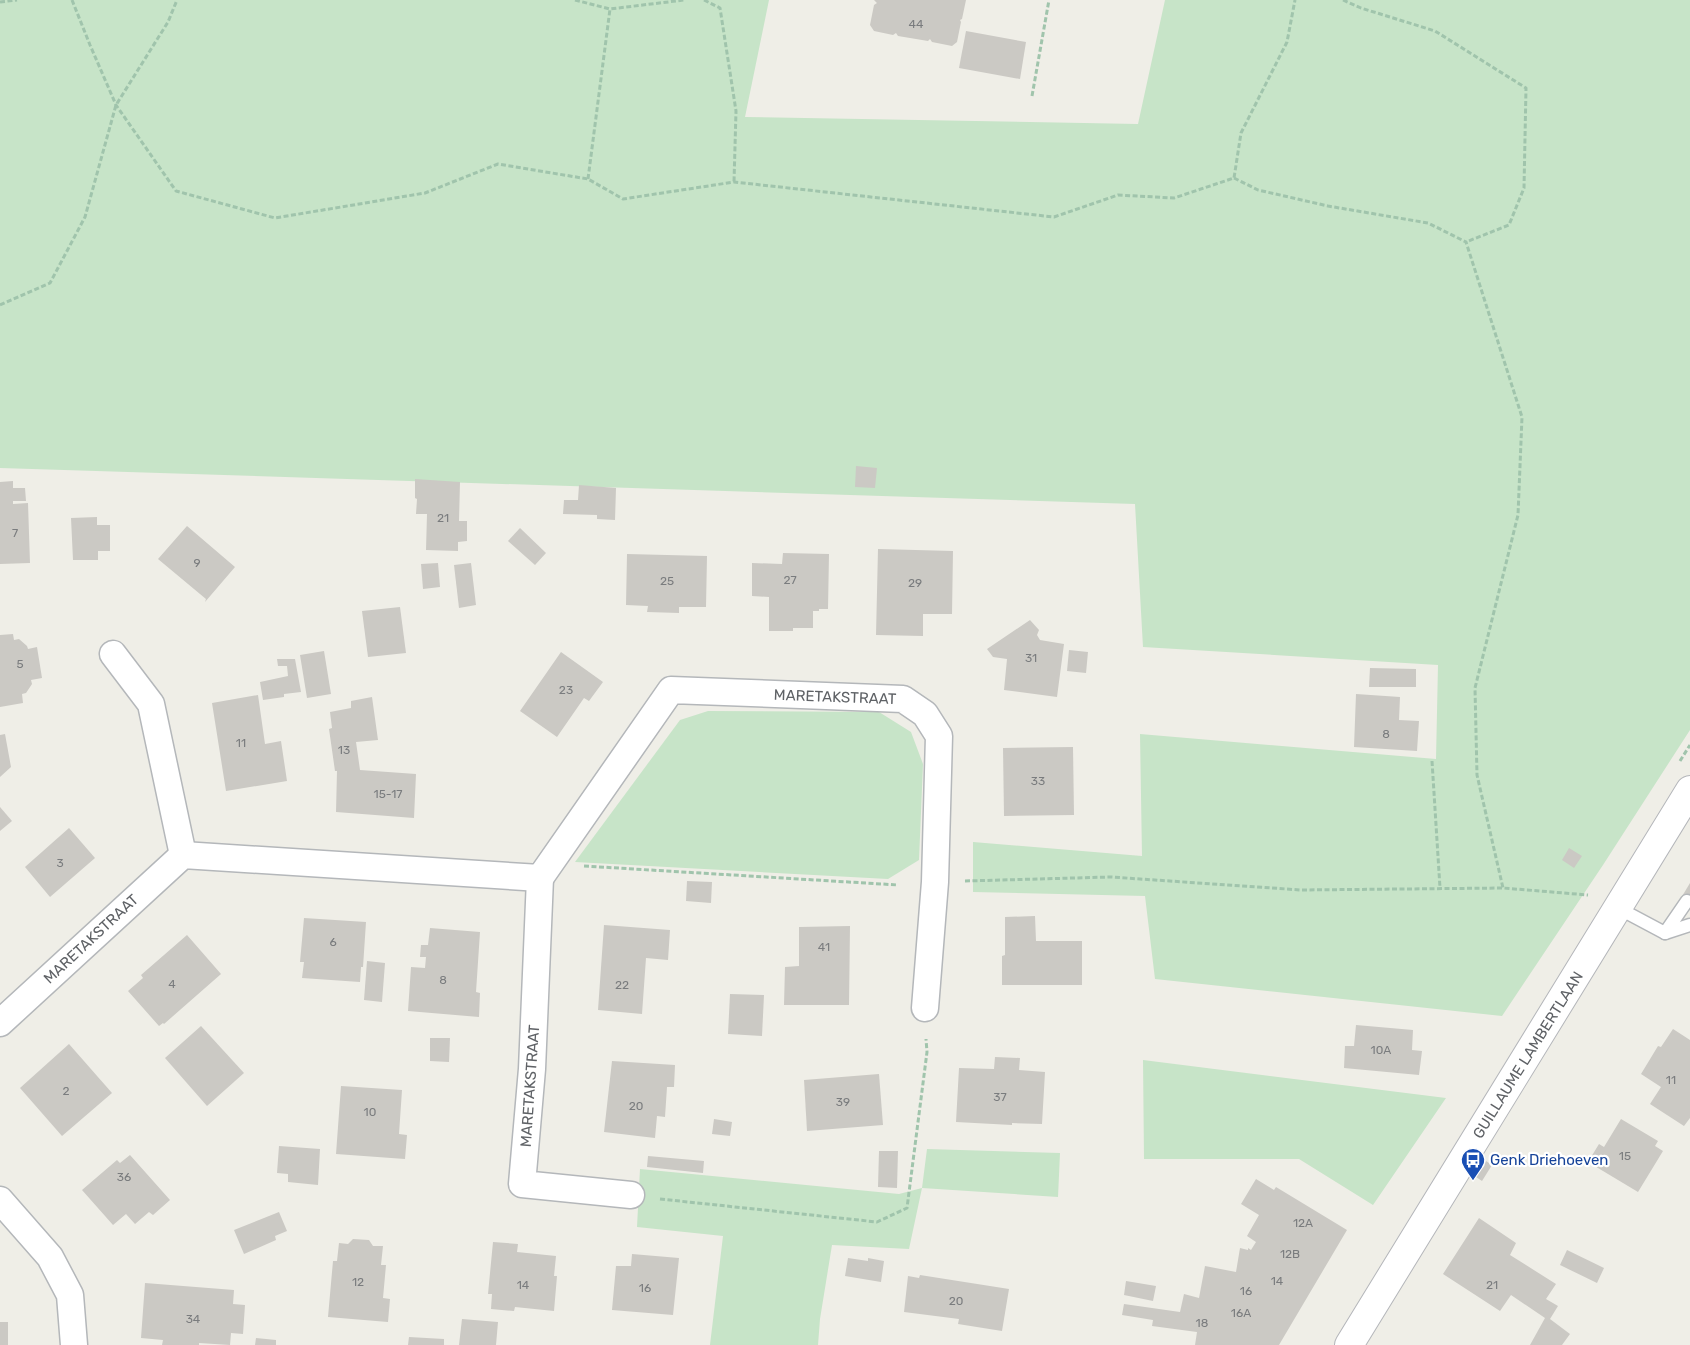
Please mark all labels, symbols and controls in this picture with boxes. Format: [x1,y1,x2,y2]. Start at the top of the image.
house number: 44 [909,17,924,31]
house number: 21 [437,511,449,525]
house number: 7 [12,526,18,540]
house number: 9 [193,556,201,570]
house number: 27 [783,573,797,587]
house number: 25 [660,574,674,588]
house number: 29 [908,576,922,590]
house number: 31 [1025,651,1037,665]
house number: 5 [16,657,24,671]
house number: 23 [559,683,573,697]
street label: MARETAKSTRAAT [773,686,897,708]
house number: 8 [1382,727,1390,741]
house number: 11 [236,736,246,750]
house number: 13 [338,743,350,757]
house number: 33 [1031,774,1045,788]
house number: 15-17 [374,787,402,801]
house number: 3 [56,856,64,870]
street label: MARETAKSTRAAT [40,890,142,987]
house number: 6 [329,935,337,949]
house number: 41 [818,940,830,954]
street label: GUILLAUME LAMBERTLAAN [1469,968,1587,1142]
house number: 8 [439,973,447,987]
house number: 4 [168,977,176,991]
house number: 22 [615,978,629,992]
street label: MARETAKSTRAAT [517,1024,543,1148]
house number: 10A [1371,1043,1391,1057]
house number: 11 [1666,1073,1676,1087]
house number: 2 [62,1084,70,1098]
house number: 37 [993,1090,1007,1104]
house number: 39 [836,1095,850,1109]
house number: 20 [629,1099,643,1113]
house number: 10 [364,1105,376,1119]
bus stop icon: Genk Driehoeven [1460,1147,1486,1181]
house number: 15 [1619,1149,1631,1163]
place label: Genk Driehoeven [1490,1151,1608,1169]
house number: 36 [117,1170,131,1184]
house number: 12A [1293,1216,1313,1230]
house number: 12B [1280,1247,1300,1261]
house number: 14 [1271,1274,1284,1288]
house number: 12 [352,1275,364,1289]
house number: 14 [517,1278,530,1292]
house number: 21 [1486,1278,1498,1292]
house number: 16 [639,1281,651,1295]
house number: 16 [1240,1284,1252,1298]
house number: 20 [949,1294,963,1308]
house number: 16A [1231,1306,1251,1320]
house number: 34 [186,1312,201,1326]
house number: 18 [1196,1316,1208,1330]

